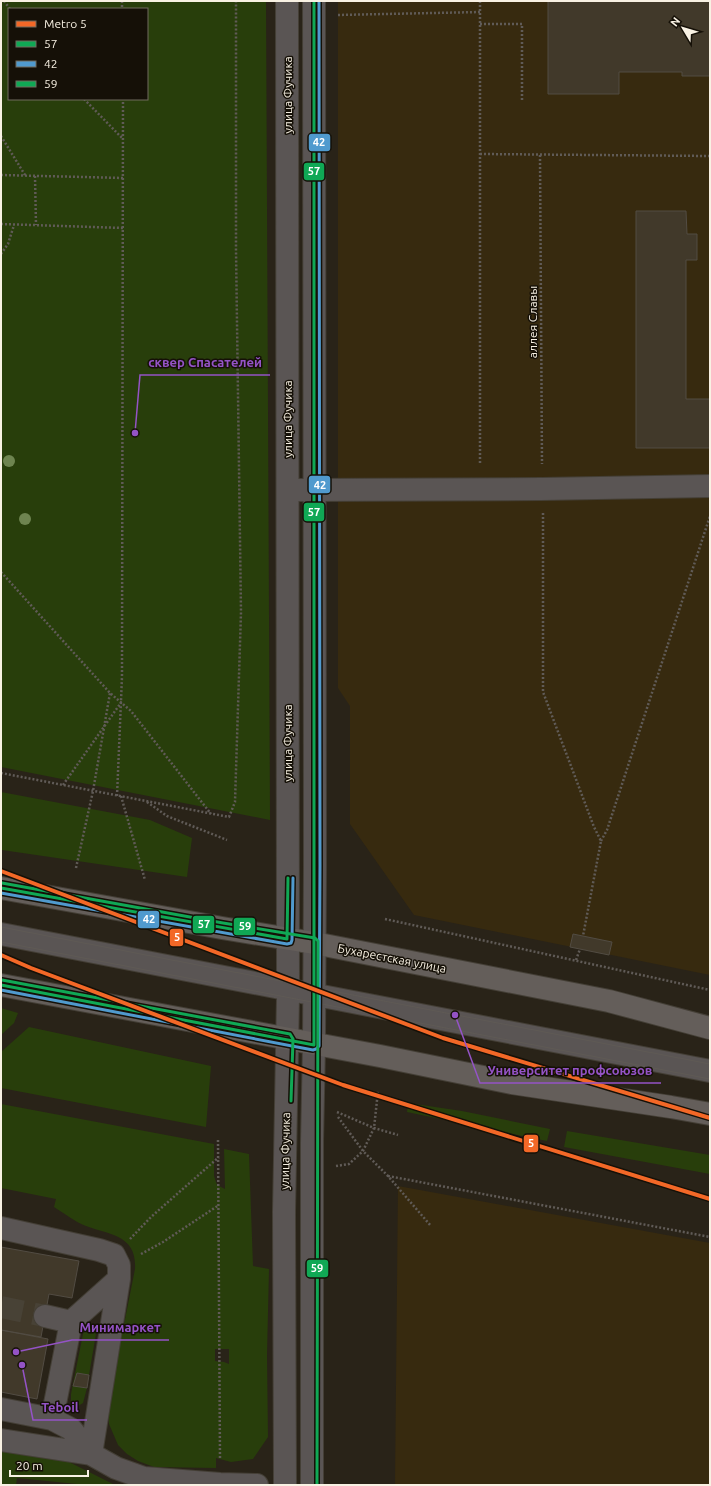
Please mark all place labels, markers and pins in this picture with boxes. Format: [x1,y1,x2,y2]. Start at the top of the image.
callout: cквер Спасателей [140,350,270,375]
callout: Университет профсоюзов [480,1058,661,1083]
callout: Минимаркет [72,1315,169,1340]
callout: Teboil [33,1395,87,1420]

